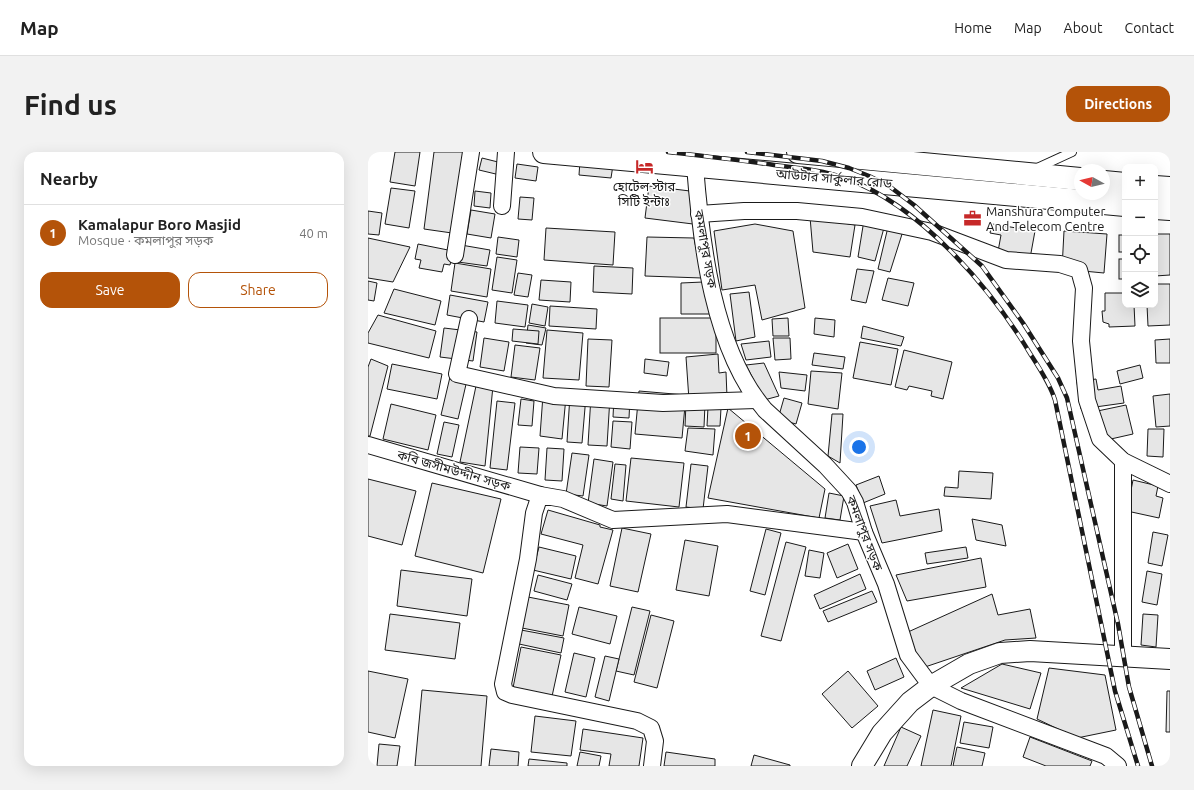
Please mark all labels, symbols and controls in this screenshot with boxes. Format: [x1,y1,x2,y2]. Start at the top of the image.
text: Map [20,17,59,39]
text: Home [954,20,992,36]
text: Map [1014,20,1042,36]
text: About [1064,20,1103,36]
text: Contact [1125,20,1174,36]
button: Directions [1066,86,1170,122]
text: Find us [24,89,117,120]
hotel icon: হোটেল স্টার সিটি ইন্টাঃ [634,157,654,177]
north arrow [1074,164,1110,200]
map controls [1122,164,1158,308]
button: + [1122,164,1158,200]
street label: আউটার সার্কুলার রোড [774,166,893,192]
text: Nearby [40,169,98,188]
place label: হোটেল স্টার সিটি ইন্টাঃ [613,179,675,208]
button: − [1122,200,1158,236]
place label: Manshura Computer And Telecom Centre [986,204,1106,233]
street label: কমলাপুর সড়ক [690,208,720,290]
office icon: Manshura Computer And Telecom Centre [963,208,983,228]
text: Kamalapur Boro Masjid [78,216,241,233]
text: 1 [49,226,57,240]
text: 40 m [299,226,328,240]
text: Mosque · কমলাপুর সড়ক [78,233,213,247]
button: locate [1122,236,1158,272]
button: Save [40,272,180,308]
button: Share [188,272,328,308]
button: layers [1122,272,1158,308]
pin: 1 [735,421,761,451]
your location [849,437,869,457]
street label: কবি জসীমউদ্দীন সড়ক [394,447,513,494]
street label: কমলাপুর সড়ক [842,493,886,574]

